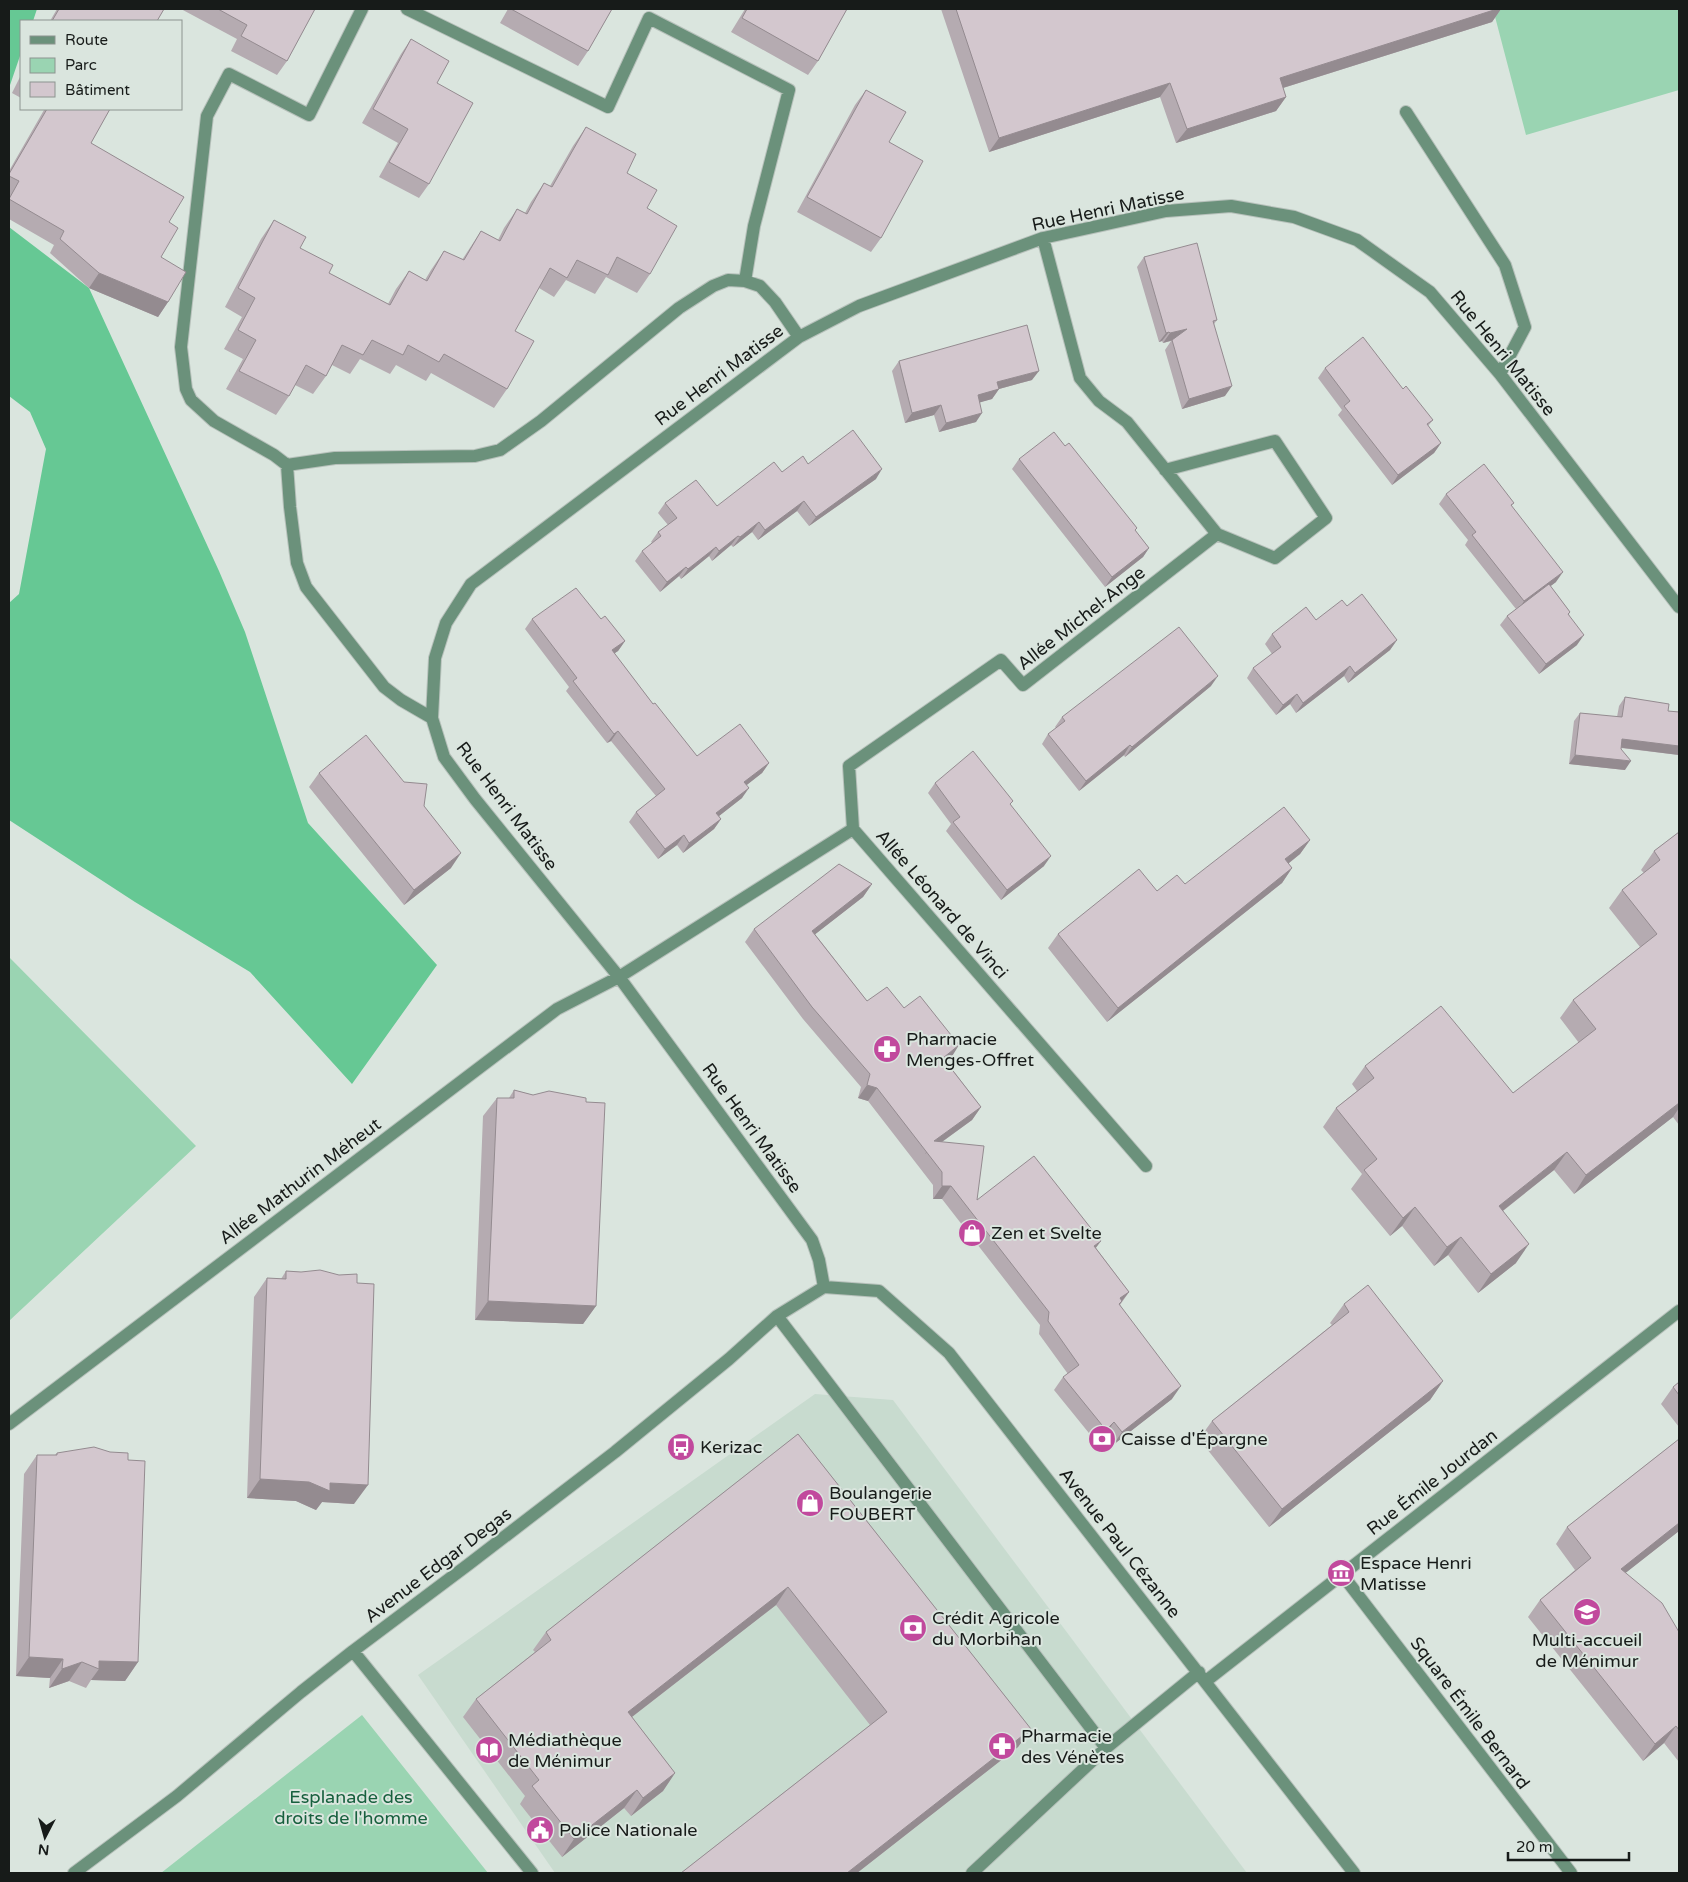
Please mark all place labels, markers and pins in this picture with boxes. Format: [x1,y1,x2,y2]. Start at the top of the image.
place label: Pharmacie Menges-Offret [906,1028,1034,1071]
pharmacy icon: Pharmacie Menges-Offret [872,1034,902,1064]
shop icon: Zen et Svelte [957,1218,987,1248]
place label: Zen et Svelte [991,1222,1102,1244]
bank icon: Caisse d'Épargne [1087,1424,1117,1454]
place label: Caisse d'Épargne [1121,1428,1268,1450]
bus stop icon: Kerizac [666,1432,696,1462]
place label: Kerizac [700,1436,762,1458]
place label: Boulangerie FOUBERT [829,1482,932,1525]
shop icon: Boulangerie FOUBERT [795,1488,825,1518]
place label: Espace Henri Matisse [1360,1552,1472,1595]
museum icon: Espace Henri Matisse [1326,1558,1356,1588]
school or university icon: Multi-accueil de Ménimur [1572,1597,1602,1627]
place label: Crédit Agricole du Morbihan [932,1607,1060,1650]
bank icon: Crédit Agricole du Morbihan [898,1613,928,1643]
place label: Multi-accueil de Ménimur [1532,1629,1642,1672]
place label: Pharmacie des Vénètes [1021,1725,1124,1768]
place label: Médiathèque de Ménimur [508,1729,622,1772]
pharmacy icon: Pharmacie des Vénètes [987,1731,1017,1761]
library icon: Médiathèque de Ménimur [474,1735,504,1765]
public building icon: Police Nationale [525,1815,555,1845]
place label: Police Nationale [559,1819,698,1841]

